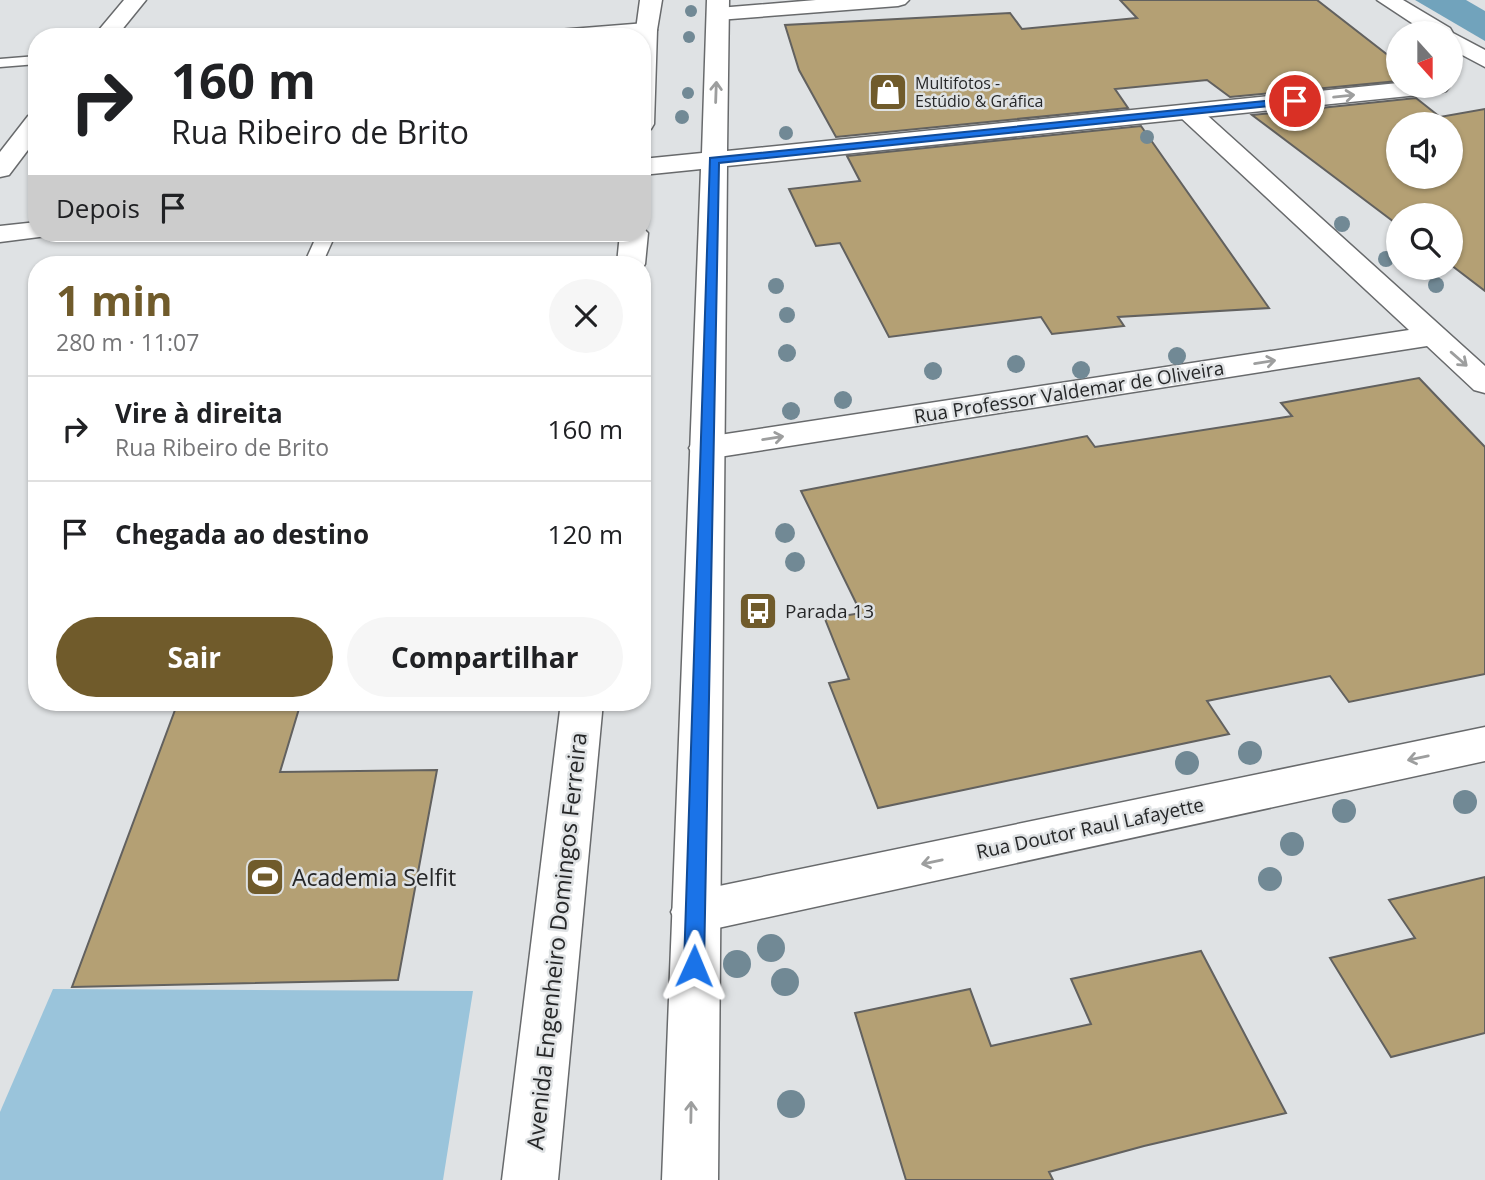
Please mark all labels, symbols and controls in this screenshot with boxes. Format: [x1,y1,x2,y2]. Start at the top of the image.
north arrow [1386,21,1463,98]
map controls [1386,21,1463,280]
text: 160 m [171,47,316,113]
icon: right [56,56,147,147]
shop icon: Multifotos - Estúdio & Gráfica [867,71,909,113]
pin [1265,71,1325,131]
place label: Multifotos - Estúdio & Gráfica [915,72,1044,112]
one-way arrow [709,81,722,104]
icon: arrive [1276,82,1314,120]
one-way arrow [1332,89,1355,102]
text: Rua Ribeiro de Brito [171,110,469,153]
button: sound [1386,112,1463,189]
icon: arrive [154,189,192,227]
text: Depois [56,190,140,226]
button: search [1386,203,1463,280]
text: 1 min [56,271,173,328]
button: close [549,279,623,353]
text: 280 m · 11:07 [56,326,199,358]
one-way arrow [1450,351,1467,368]
street label: Rua Professor Valdemar de Oliveira [912,355,1226,429]
one-way arrow [1253,355,1276,368]
text: Vire à direita [115,395,283,431]
icon: right [56,410,94,448]
text: 160 m [548,411,623,447]
text: Rua Ribeiro de Brito [115,431,329,463]
one-way arrow [762,431,784,444]
icon: arrive [56,515,94,553]
text: Chegada ao destino [115,516,369,552]
text: 120 m [548,516,623,552]
bus stop icon: Parada 13 [737,590,779,632]
place label: Parada 13 [785,598,874,624]
button: Sair [56,617,333,697]
button: Compartilhar [347,617,623,697]
street label: Avenida Engenheiro Domingos Ferreira [518,731,594,1151]
one-way arrow [1407,751,1430,765]
street label: Rua Doutor Raul Lafayette [974,791,1206,865]
one-way arrow [921,855,944,869]
sports icon: Academia Selfit [244,856,286,898]
place label: Academia Selfit [292,861,456,893]
position arrow [657,929,731,1003]
one-way arrow [684,1101,698,1124]

